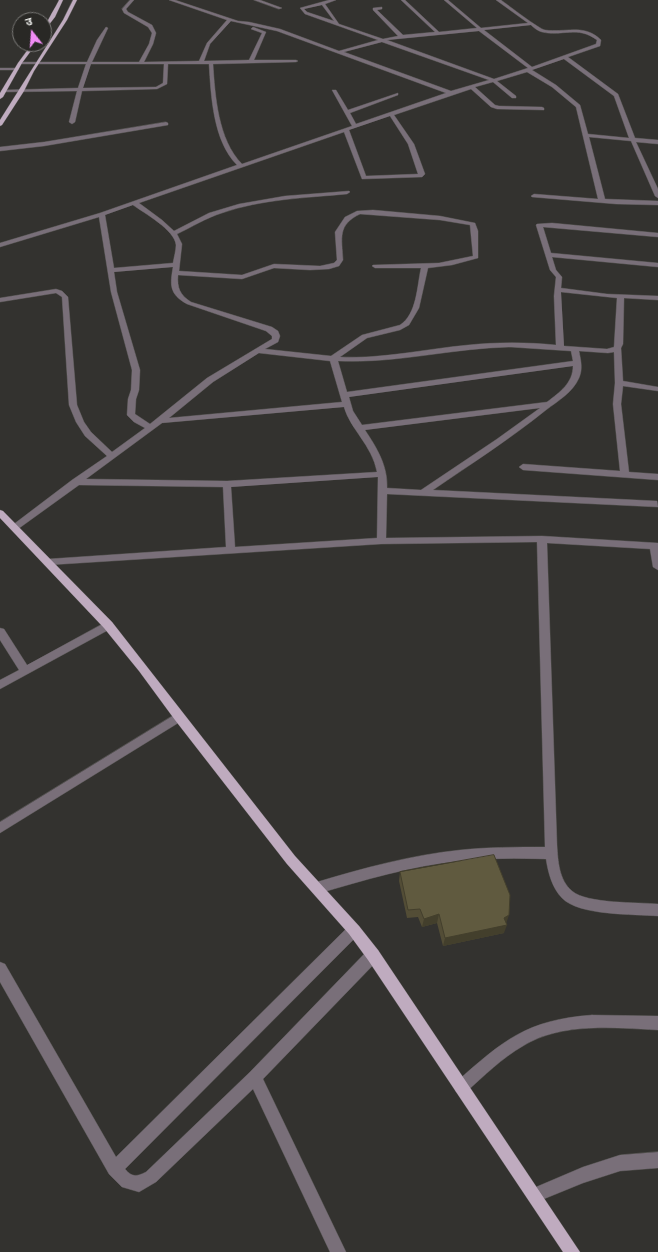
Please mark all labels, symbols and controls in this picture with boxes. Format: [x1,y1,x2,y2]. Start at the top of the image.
north arrow [12,12,52,52]
text: उ [24,14,34,28]

